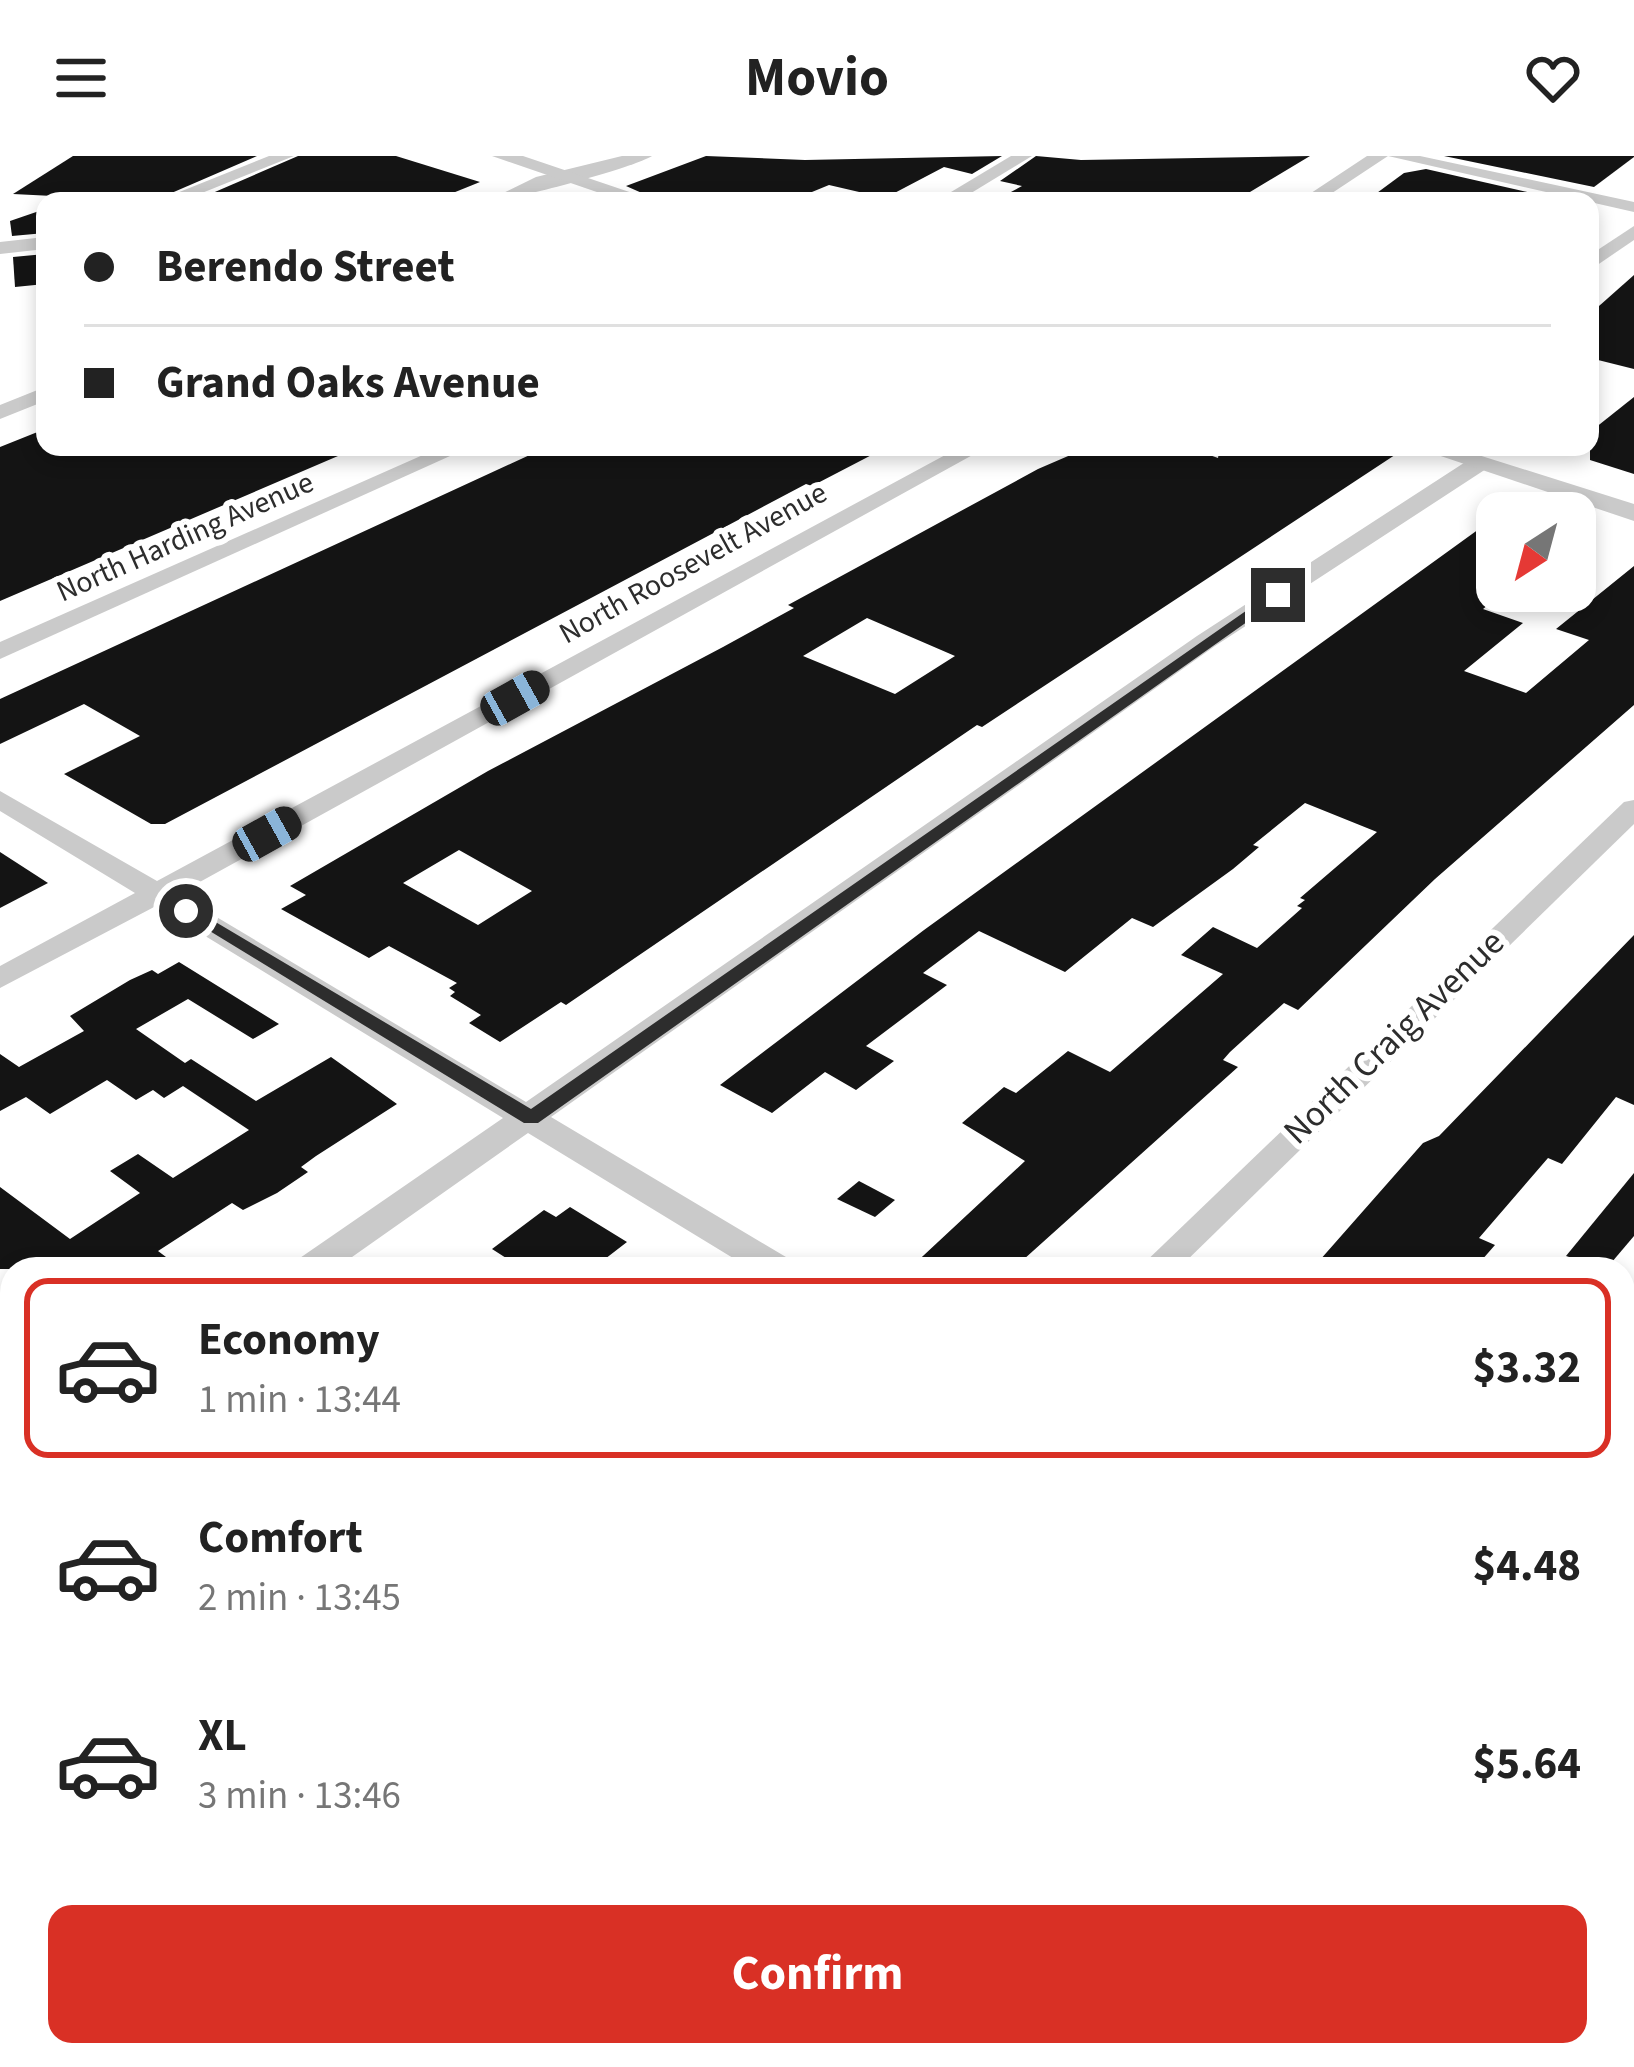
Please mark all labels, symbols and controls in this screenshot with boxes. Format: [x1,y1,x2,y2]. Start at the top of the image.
text: Movio [745,40,889,117]
icon: menu [48,45,114,111]
icon: heart [1520,45,1586,111]
text: Berendo Street [156,235,455,299]
text: Grand Oaks Avenue [156,351,540,415]
street label: North Harding Avenue [50,461,320,613]
street label: North Roosevelt Avenue [551,471,835,655]
north arrow [1476,492,1596,612]
map controls [1476,492,1596,612]
route end [1251,568,1305,622]
car [475,665,555,731]
car [227,801,307,867]
route start [159,884,213,938]
street label: North Craig Avenue [1272,918,1516,1156]
text: Economy [198,1308,380,1372]
icon: car [54,1314,162,1422]
text: $3.32 [1472,1336,1581,1400]
text: 1 min · 13:44 [198,1372,401,1428]
text: Comfort [198,1506,363,1570]
icon: car [54,1512,162,1620]
text: $4.48 [1472,1534,1581,1598]
text: 2 min · 13:45 [198,1570,401,1626]
text: XL [198,1704,247,1768]
icon: car [54,1710,162,1818]
text: $5.64 [1472,1732,1581,1796]
text: 3 min · 13:46 [198,1768,401,1824]
button: Confirm [48,1905,1587,2043]

